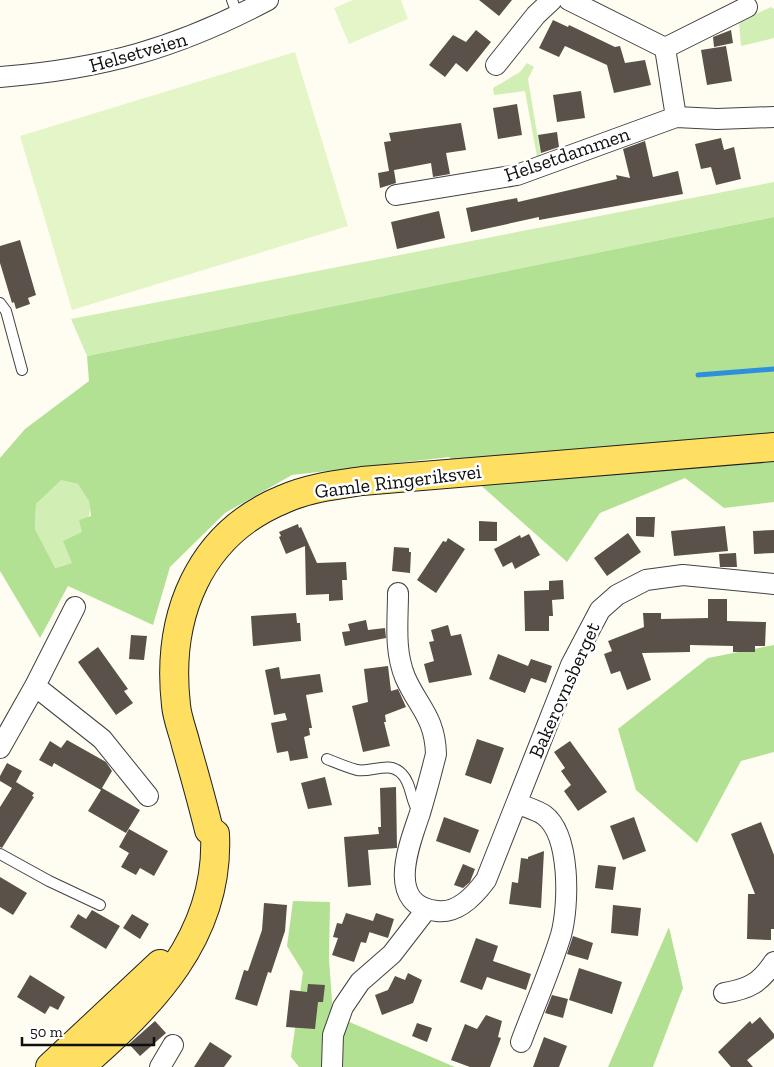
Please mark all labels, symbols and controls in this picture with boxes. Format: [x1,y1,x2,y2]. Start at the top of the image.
street label: Helsetveien [86,26,190,77]
street label: Helsetdammen [501,121,633,187]
street label: Gamle Ringeriksvei [313,459,483,503]
street label: Bakerovnsberget [523,618,605,762]
scale bar [22,1014,155,1046]
text: 50 m [30,1023,63,1041]

